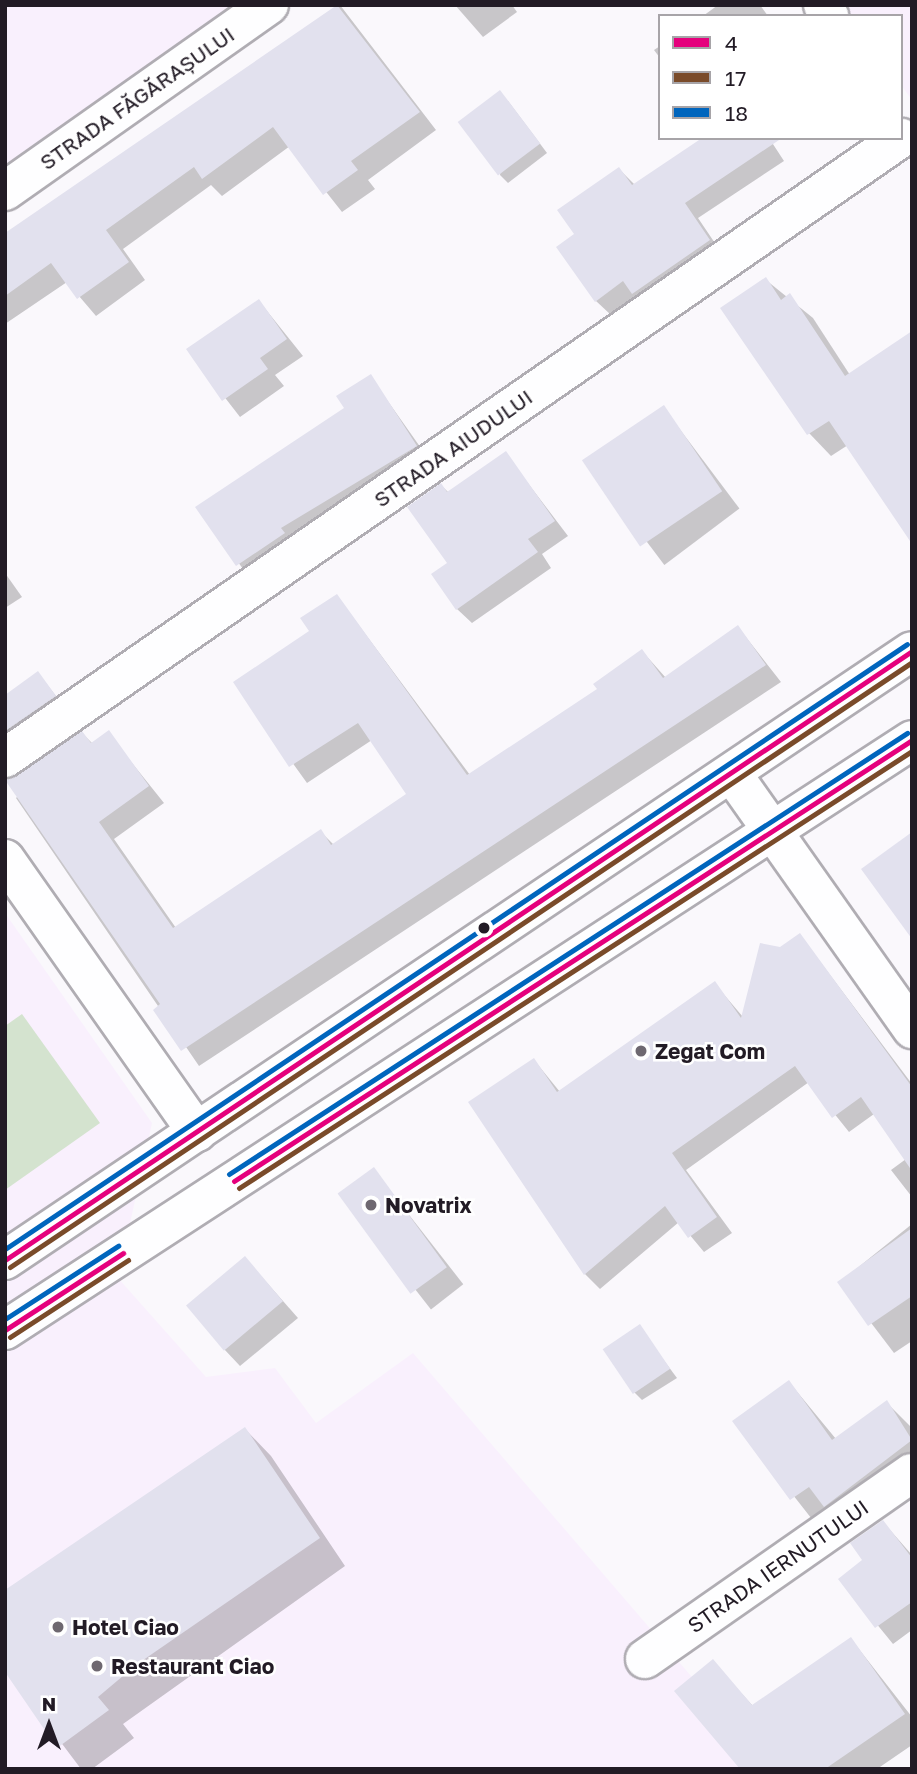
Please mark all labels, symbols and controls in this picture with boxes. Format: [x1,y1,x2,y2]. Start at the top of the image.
legend [658,14,903,140]
street label: STRADA FĂGĂRAȘULUI [35,21,239,175]
text: 4 [725,30,738,56]
text: 17 [725,65,746,91]
text: 18 [725,100,748,126]
street label: STRADA AIUDULUI [369,384,537,512]
unlabelled marker [477,921,491,935]
place label: Zegat Com [655,1038,765,1064]
marker: Zegat Com [633,1043,649,1059]
place label: Novatrix [385,1192,472,1218]
marker: Novatrix [363,1197,379,1213]
street label: STRADA IERNUTULUI [683,1494,873,1638]
place label: Hotel Ciao [72,1614,179,1640]
marker: Hotel Ciao [50,1619,66,1635]
place label: Restaurant Ciao [111,1653,274,1679]
marker: Restaurant Ciao [89,1658,105,1674]
north arrow [14,1690,84,1760]
text: N [42,1692,56,1715]

